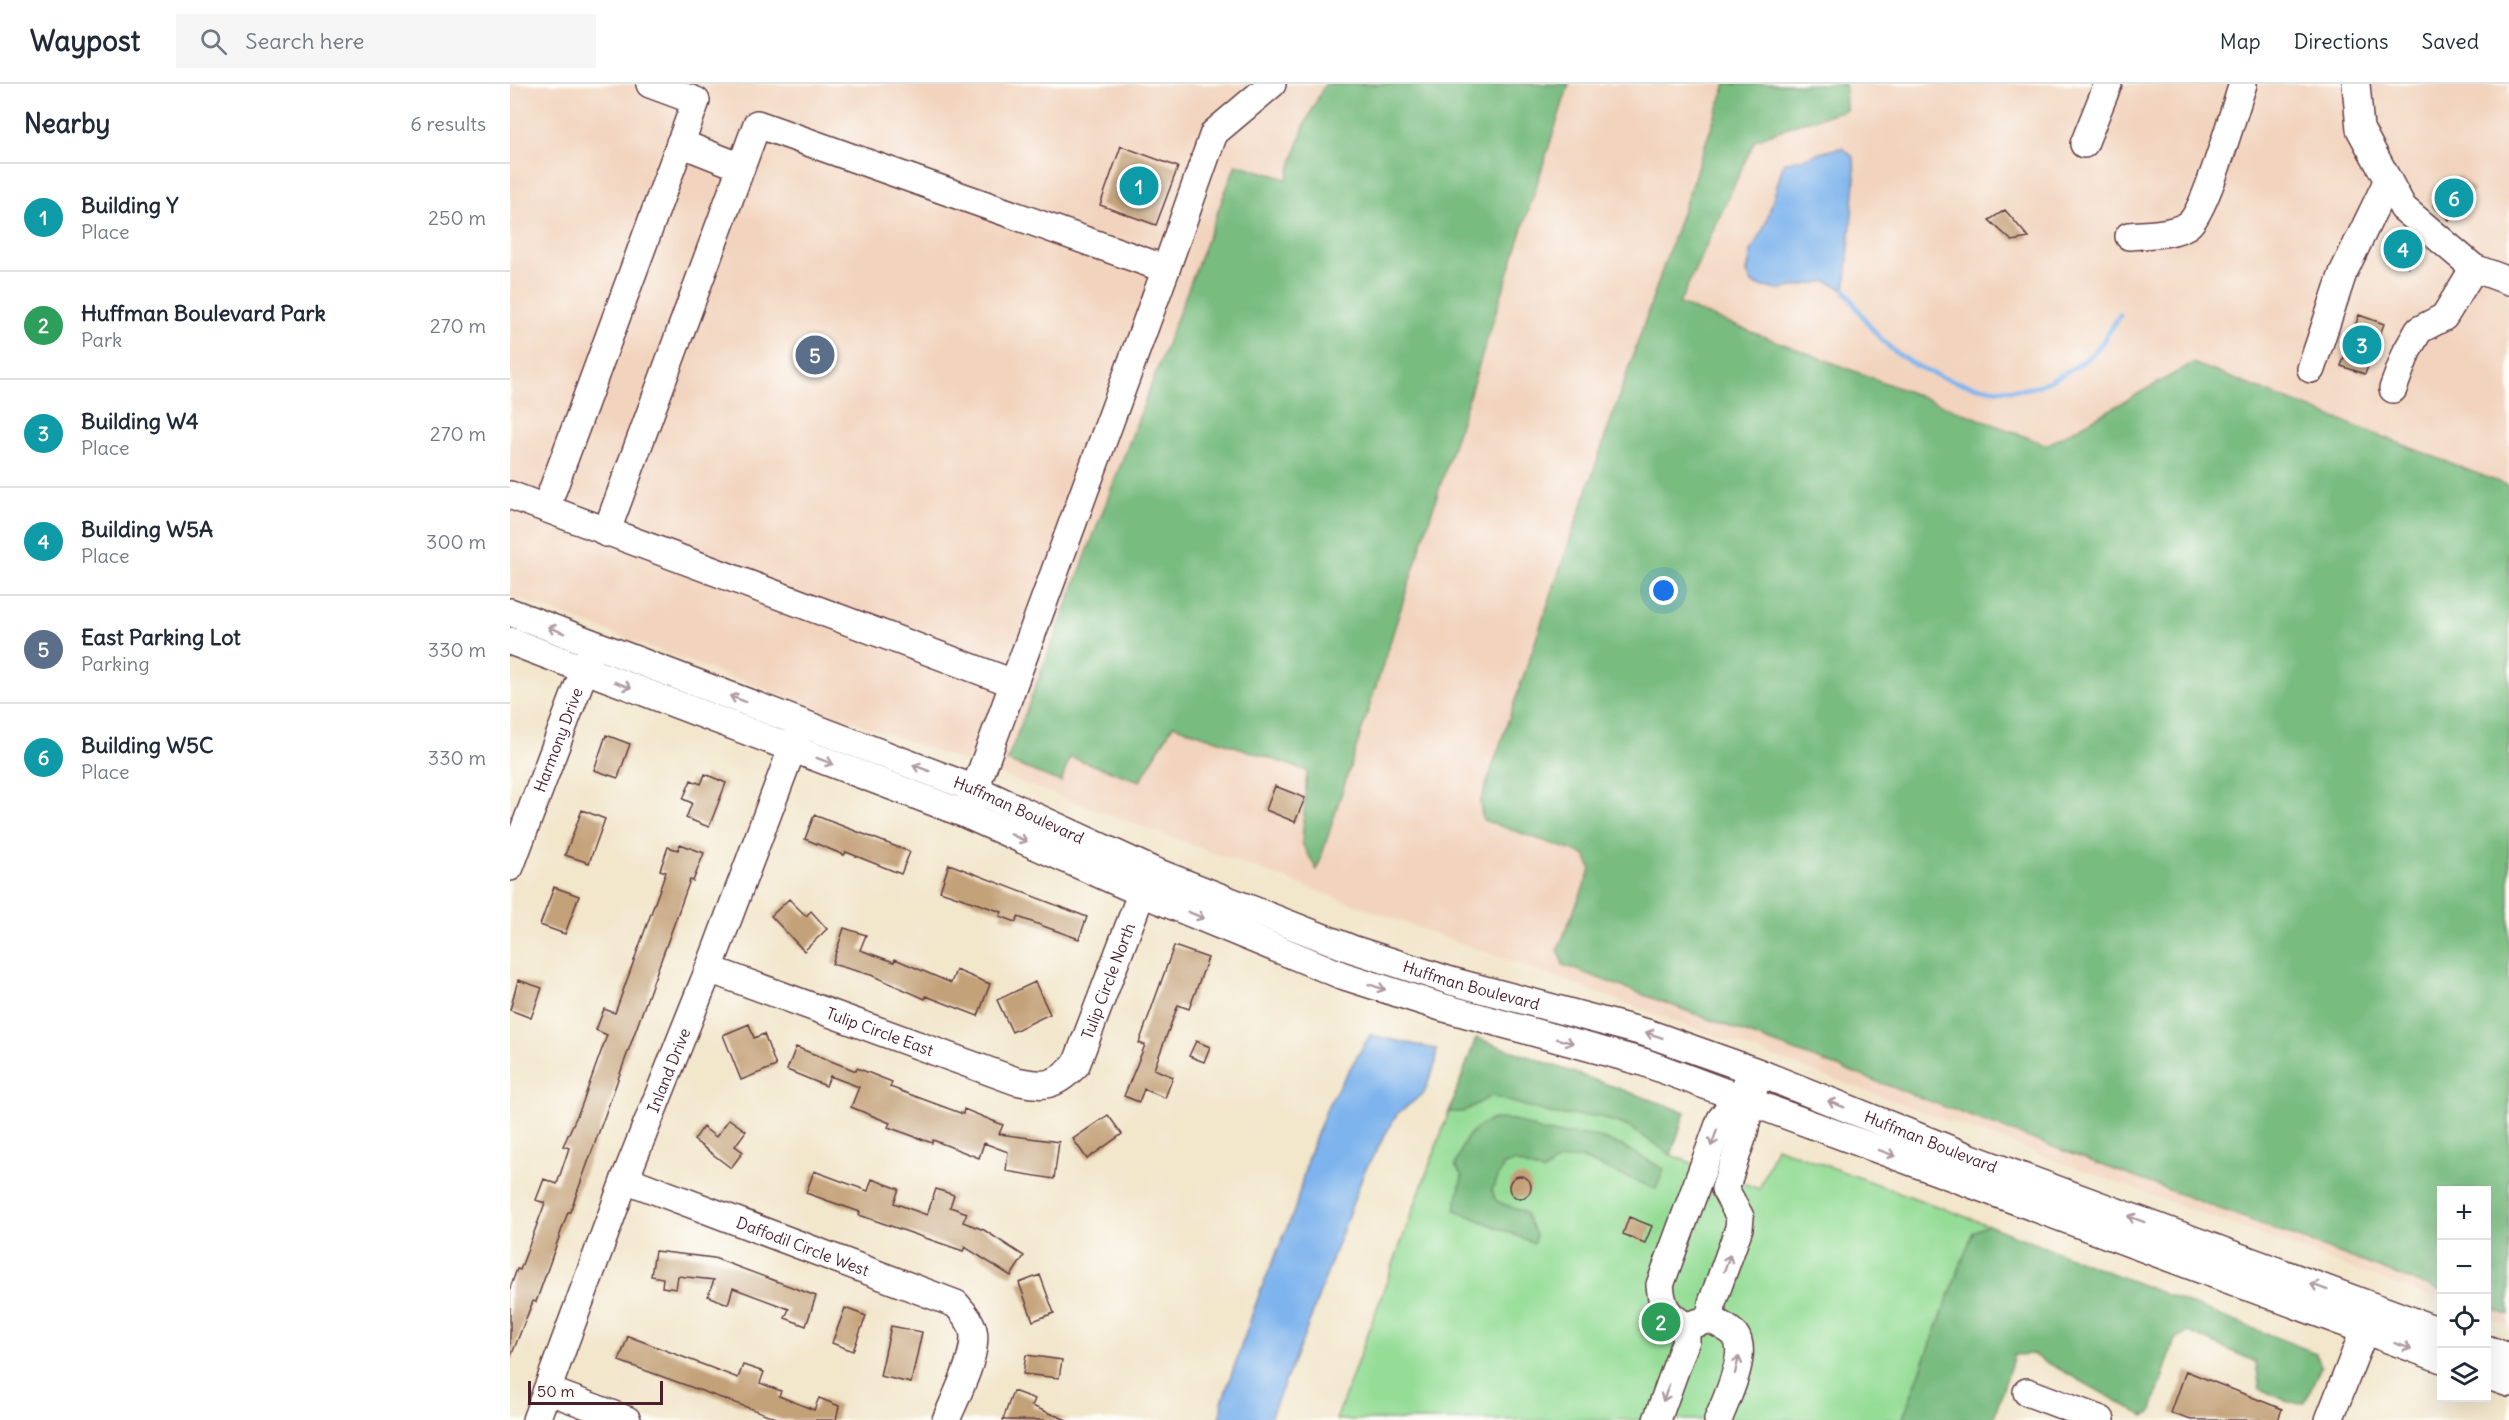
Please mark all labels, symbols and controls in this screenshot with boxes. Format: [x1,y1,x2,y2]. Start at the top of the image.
search box [176,14,596,68]
text: Waypost [30,23,140,59]
icon: search [197,25,230,58]
text: Search here [245,27,364,55]
text: Map [2220,28,2261,55]
text: Directions [2294,28,2388,55]
text: Saved [2421,28,2479,55]
text: Nearby [24,107,110,140]
text: 6 results [410,111,486,136]
pin: 1 [1120,164,1158,208]
pin: 6 [2434,176,2474,220]
text: Building Y [81,191,178,219]
text: 1 [40,205,47,230]
text: 250 m [428,205,486,230]
text: Place [81,219,129,244]
pin: 4 [2384,226,2422,272]
text: Huffman Boulevard Park [81,299,326,327]
text: 2 [38,313,49,338]
text: 270 m [430,313,486,338]
pin: 3 [2342,322,2382,368]
text: Park [81,327,122,352]
pin: 5 [796,332,834,378]
text: Building W4 [81,407,199,435]
text: 3 [38,421,49,446]
text: 270 m [430,421,486,446]
text: Place [81,435,129,460]
text: Building W5A [81,515,213,543]
text: 4 [38,529,49,554]
text: 300 m [426,529,486,554]
text: Place [81,543,129,568]
your location [1649,576,1678,605]
text: East Parking Lot [81,623,241,651]
one-way arrow [547,624,566,635]
text: 5 [38,637,49,662]
text: 330 m [428,637,486,662]
text: Parking [81,651,150,676]
one-way arrow [613,680,632,691]
street label: Harmony Drive [529,685,587,795]
one-way arrow [729,693,748,704]
text: Building W5C [81,731,213,759]
text: 6 [38,745,49,770]
text: 330 m [428,745,486,770]
one-way arrow [816,756,834,767]
text: Place [81,759,129,784]
one-way arrow [912,762,930,773]
street label: Huffman Boulevard [951,772,1087,848]
one-way arrow [1009,833,1027,844]
one-way arrow [1187,910,1205,921]
street label: Tulip Circle North [1077,920,1139,1042]
street label: Huffman Boulevard [1400,956,1542,1014]
one-way arrow [1367,982,1386,993]
street label: Tulip Circle East [824,1003,937,1060]
street label: Inland Drive [643,1025,694,1115]
one-way arrow [1645,1029,1664,1040]
one-way arrow [1555,1035,1574,1047]
one-way arrow [1828,1097,1846,1108]
street label: Huffman Boulevard [1861,1106,2000,1177]
one-way arrow [1708,1128,1719,1147]
one-way arrow [1878,1148,1896,1159]
map controls [2437,1186,2491,1402]
button: + [2437,1186,2491,1240]
street label: Daffodil Circle West [734,1212,872,1280]
one-way arrow [2127,1212,2146,1223]
button: − [2437,1240,2491,1294]
one-way arrow [1722,1254,1733,1273]
one-way arrow [2310,1280,2329,1291]
button: locate [2437,1294,2491,1348]
pin: 2 [1642,1300,1680,1344]
one-way arrow [2393,1341,2412,1352]
button: layers [2437,1348,2491,1402]
one-way arrow [1731,1355,1743,1374]
scale bar [528,1378,663,1406]
text: 50 m [537,1381,575,1401]
one-way arrow [1660,1384,1671,1402]

